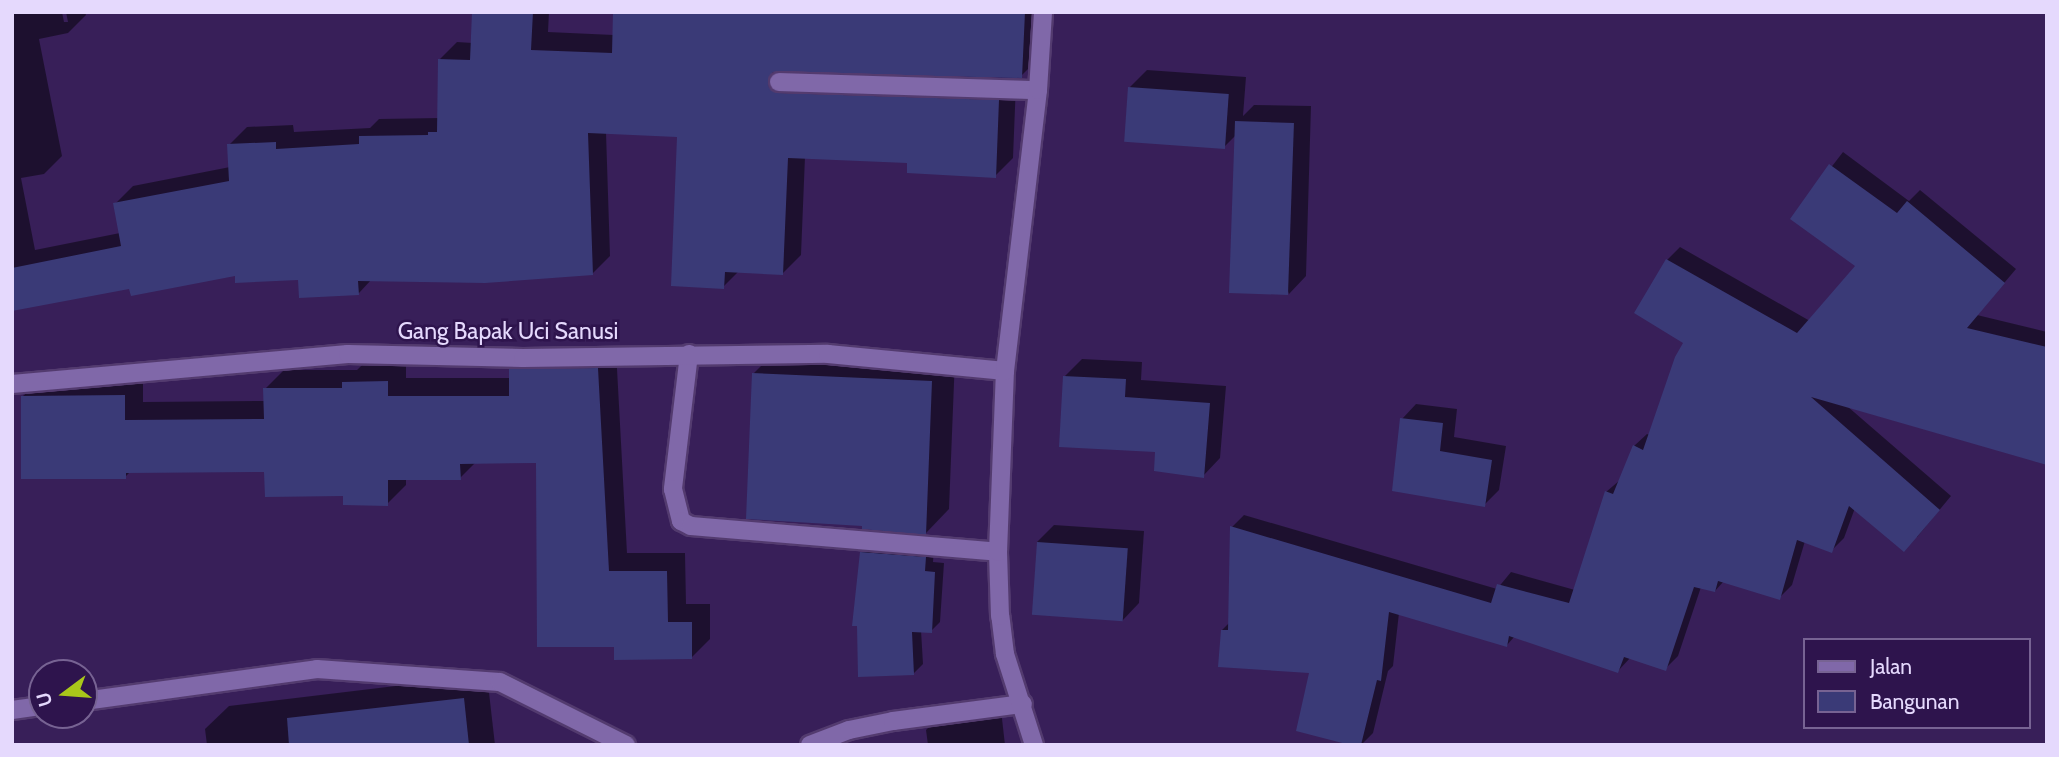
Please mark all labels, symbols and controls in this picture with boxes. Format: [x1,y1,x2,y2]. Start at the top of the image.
street label: Gang Bapak Uci Sanusi [398,317,618,345]
legend [1804,638,2031,729]
text: Jalan [1870,654,1912,679]
north arrow [28,659,98,729]
text: Bangunan [1870,689,1959,714]
text: U [31,690,57,709]

